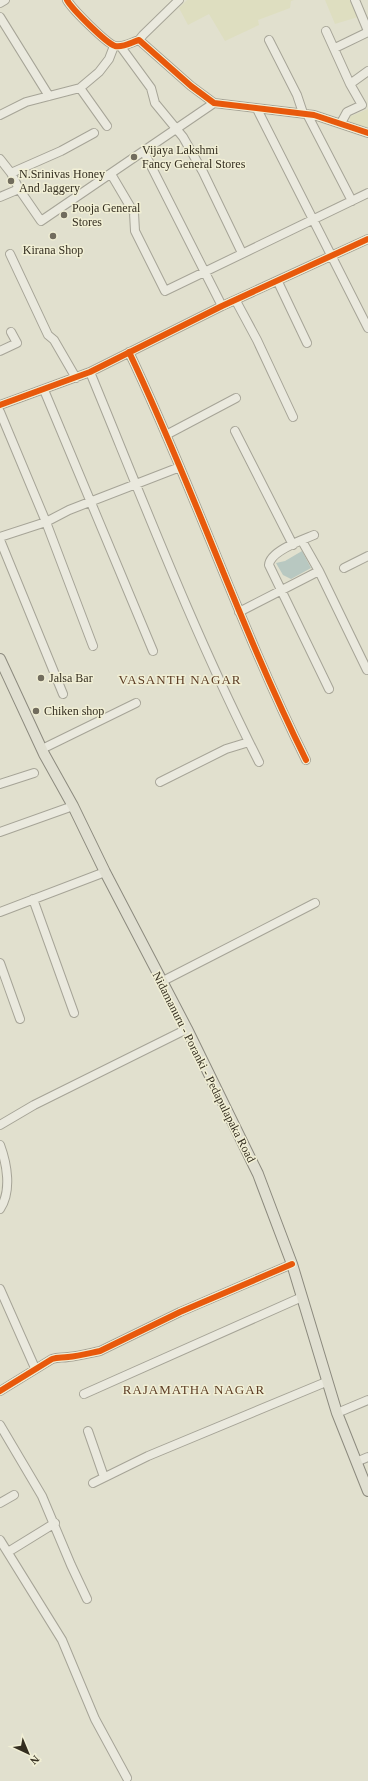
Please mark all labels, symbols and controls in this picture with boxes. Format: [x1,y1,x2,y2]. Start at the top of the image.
place label: Vijaya Lakshmi Fancy General Stores [142,143,246,171]
marker: Vijaya Lakshmi Fancy General Stores [129,152,139,162]
place label: N.Srinivas Honey And Jaggery [19,167,105,195]
marker: N.Srinivas Honey And Jaggery [6,176,16,186]
place label: Pooja General Stores [72,201,141,229]
marker: Pooja General Stores [59,210,69,220]
marker: Kirana Shop [48,231,58,241]
place label: Kirana Shop [23,243,83,257]
place label: Jalsa Bar [49,671,93,685]
district label: VASANTH NAGAR [119,672,241,687]
marker: Jalsa Bar [36,673,46,683]
place label: Chiken shop [44,704,104,718]
marker: Chiken shop [31,706,41,716]
street label: Nidamanuru - Poranki - Pedapulapaka Road [150,969,258,1165]
district label: RAJAMATHA NAGAR [123,1382,265,1397]
north arrow [8,1733,48,1773]
text: N [28,1753,42,1767]

